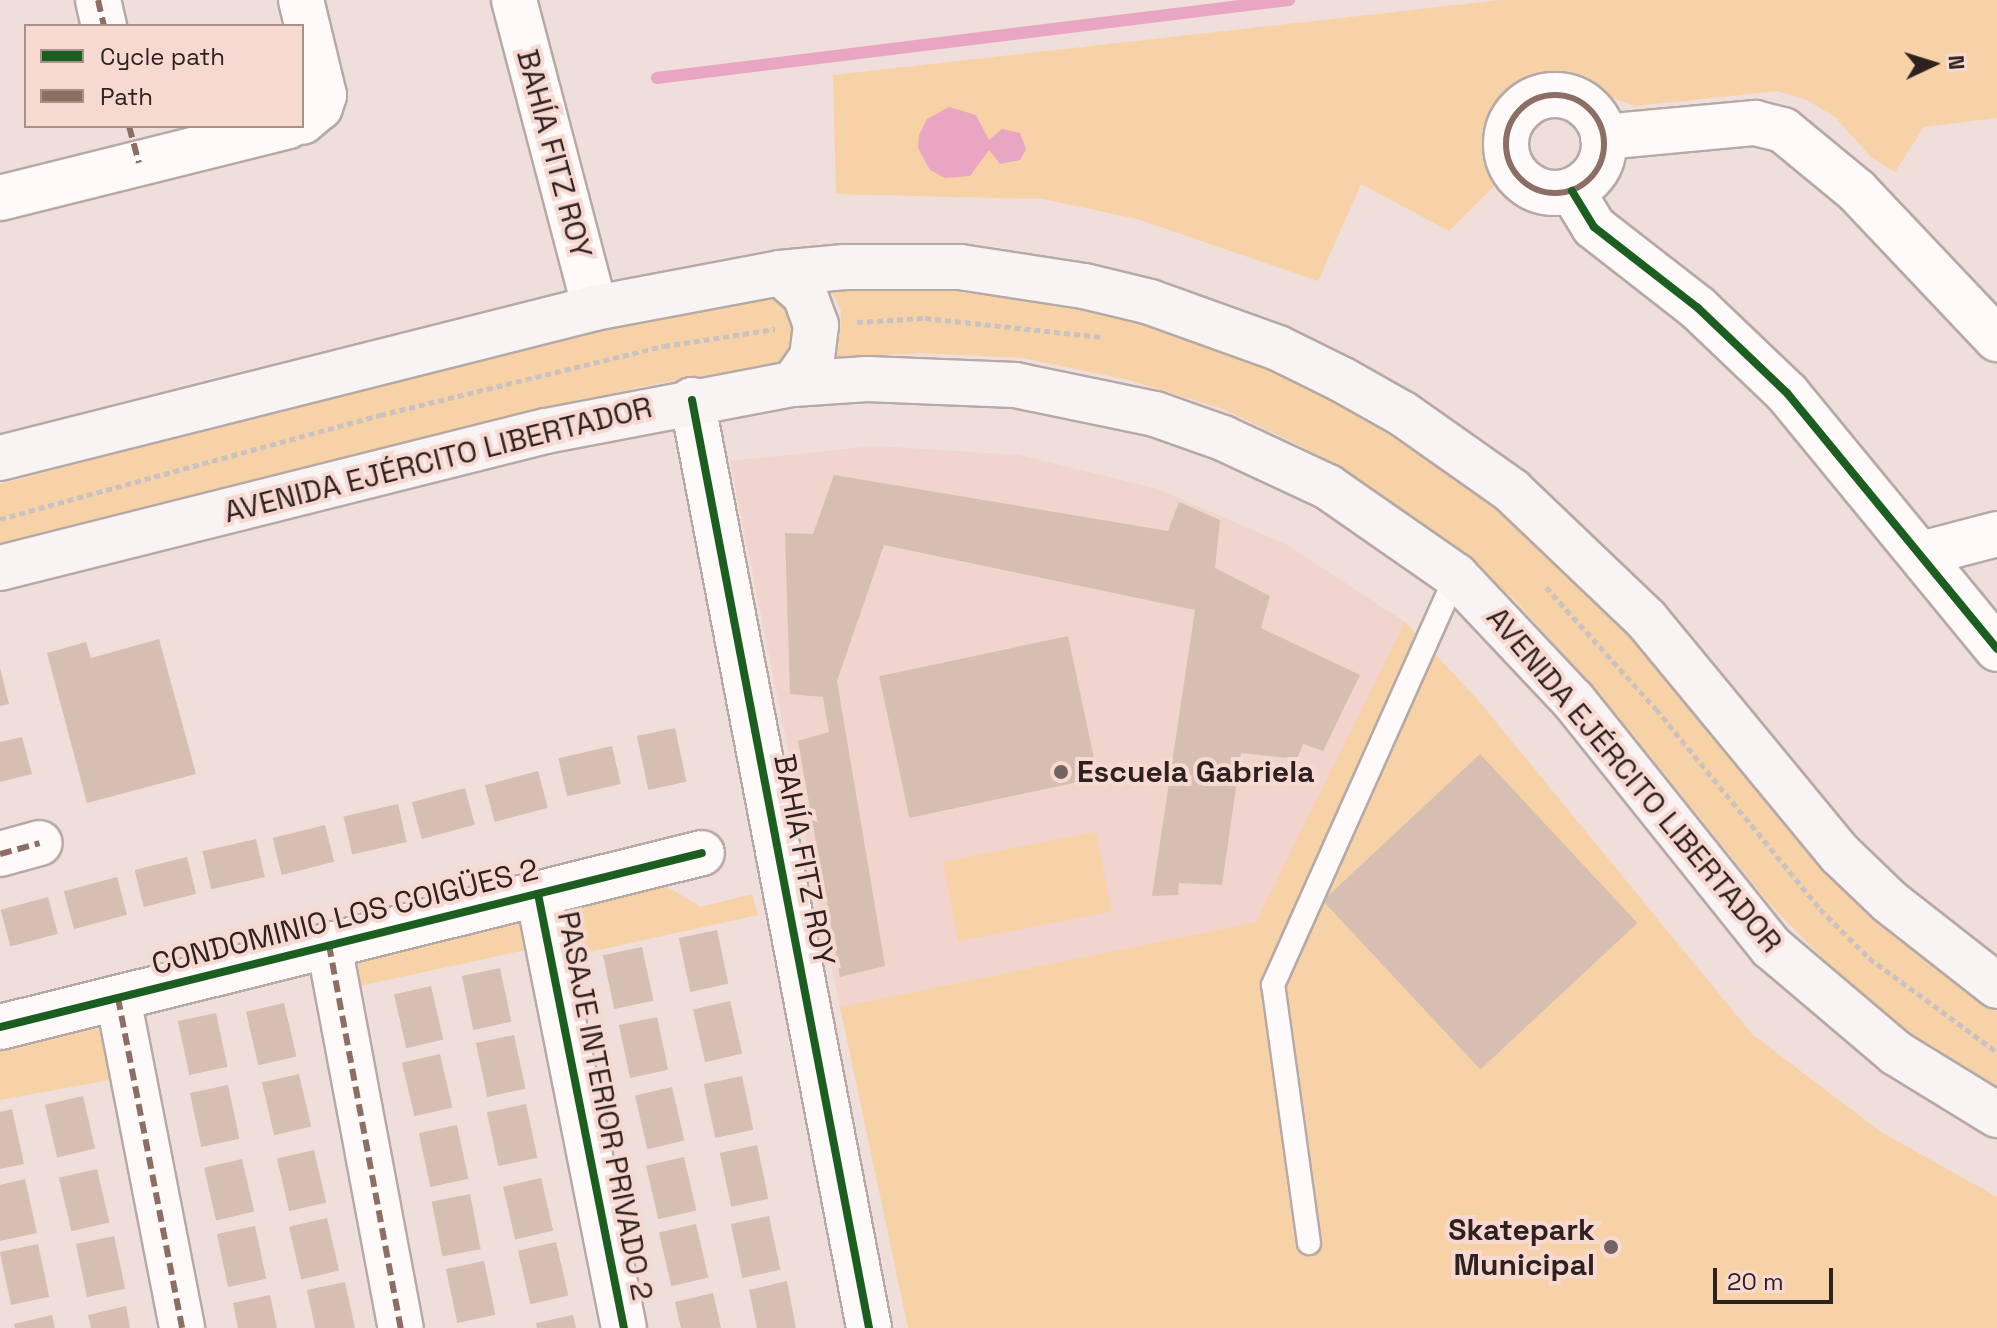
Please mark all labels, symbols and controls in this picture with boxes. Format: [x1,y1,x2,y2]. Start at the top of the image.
legend [24,24,304,128]
north arrow [1893,24,1973,104]
text: Cycle path [100,41,225,72]
street label: BAHÍA FITZ ROY [509,46,599,262]
text: N [1942,54,1971,71]
text: Path [100,81,153,112]
street label: AVENIDA EJÉRCITO LIBERTADOR [220,389,656,531]
street label: AVENIDA EJÉRCITO LIBERTADOR [1479,600,1789,960]
street label: BAHÍA FITZ ROY [766,751,842,969]
place label: Escuela Gabriela [1077,754,1314,790]
marker: Escuela Gabriela [1052,763,1070,781]
street label: CONDOMINIO LOS COIGÜES 2 [148,852,542,982]
street label: PASAJE INTERIOR PRIVADO 2 [550,908,660,1304]
place label: Skatepark Municipal [1448,1212,1595,1282]
marker: Skatepark Municipal [1602,1238,1620,1256]
scale bar [1717,1252,1837,1302]
text: 20 m [1727,1266,1784,1297]

